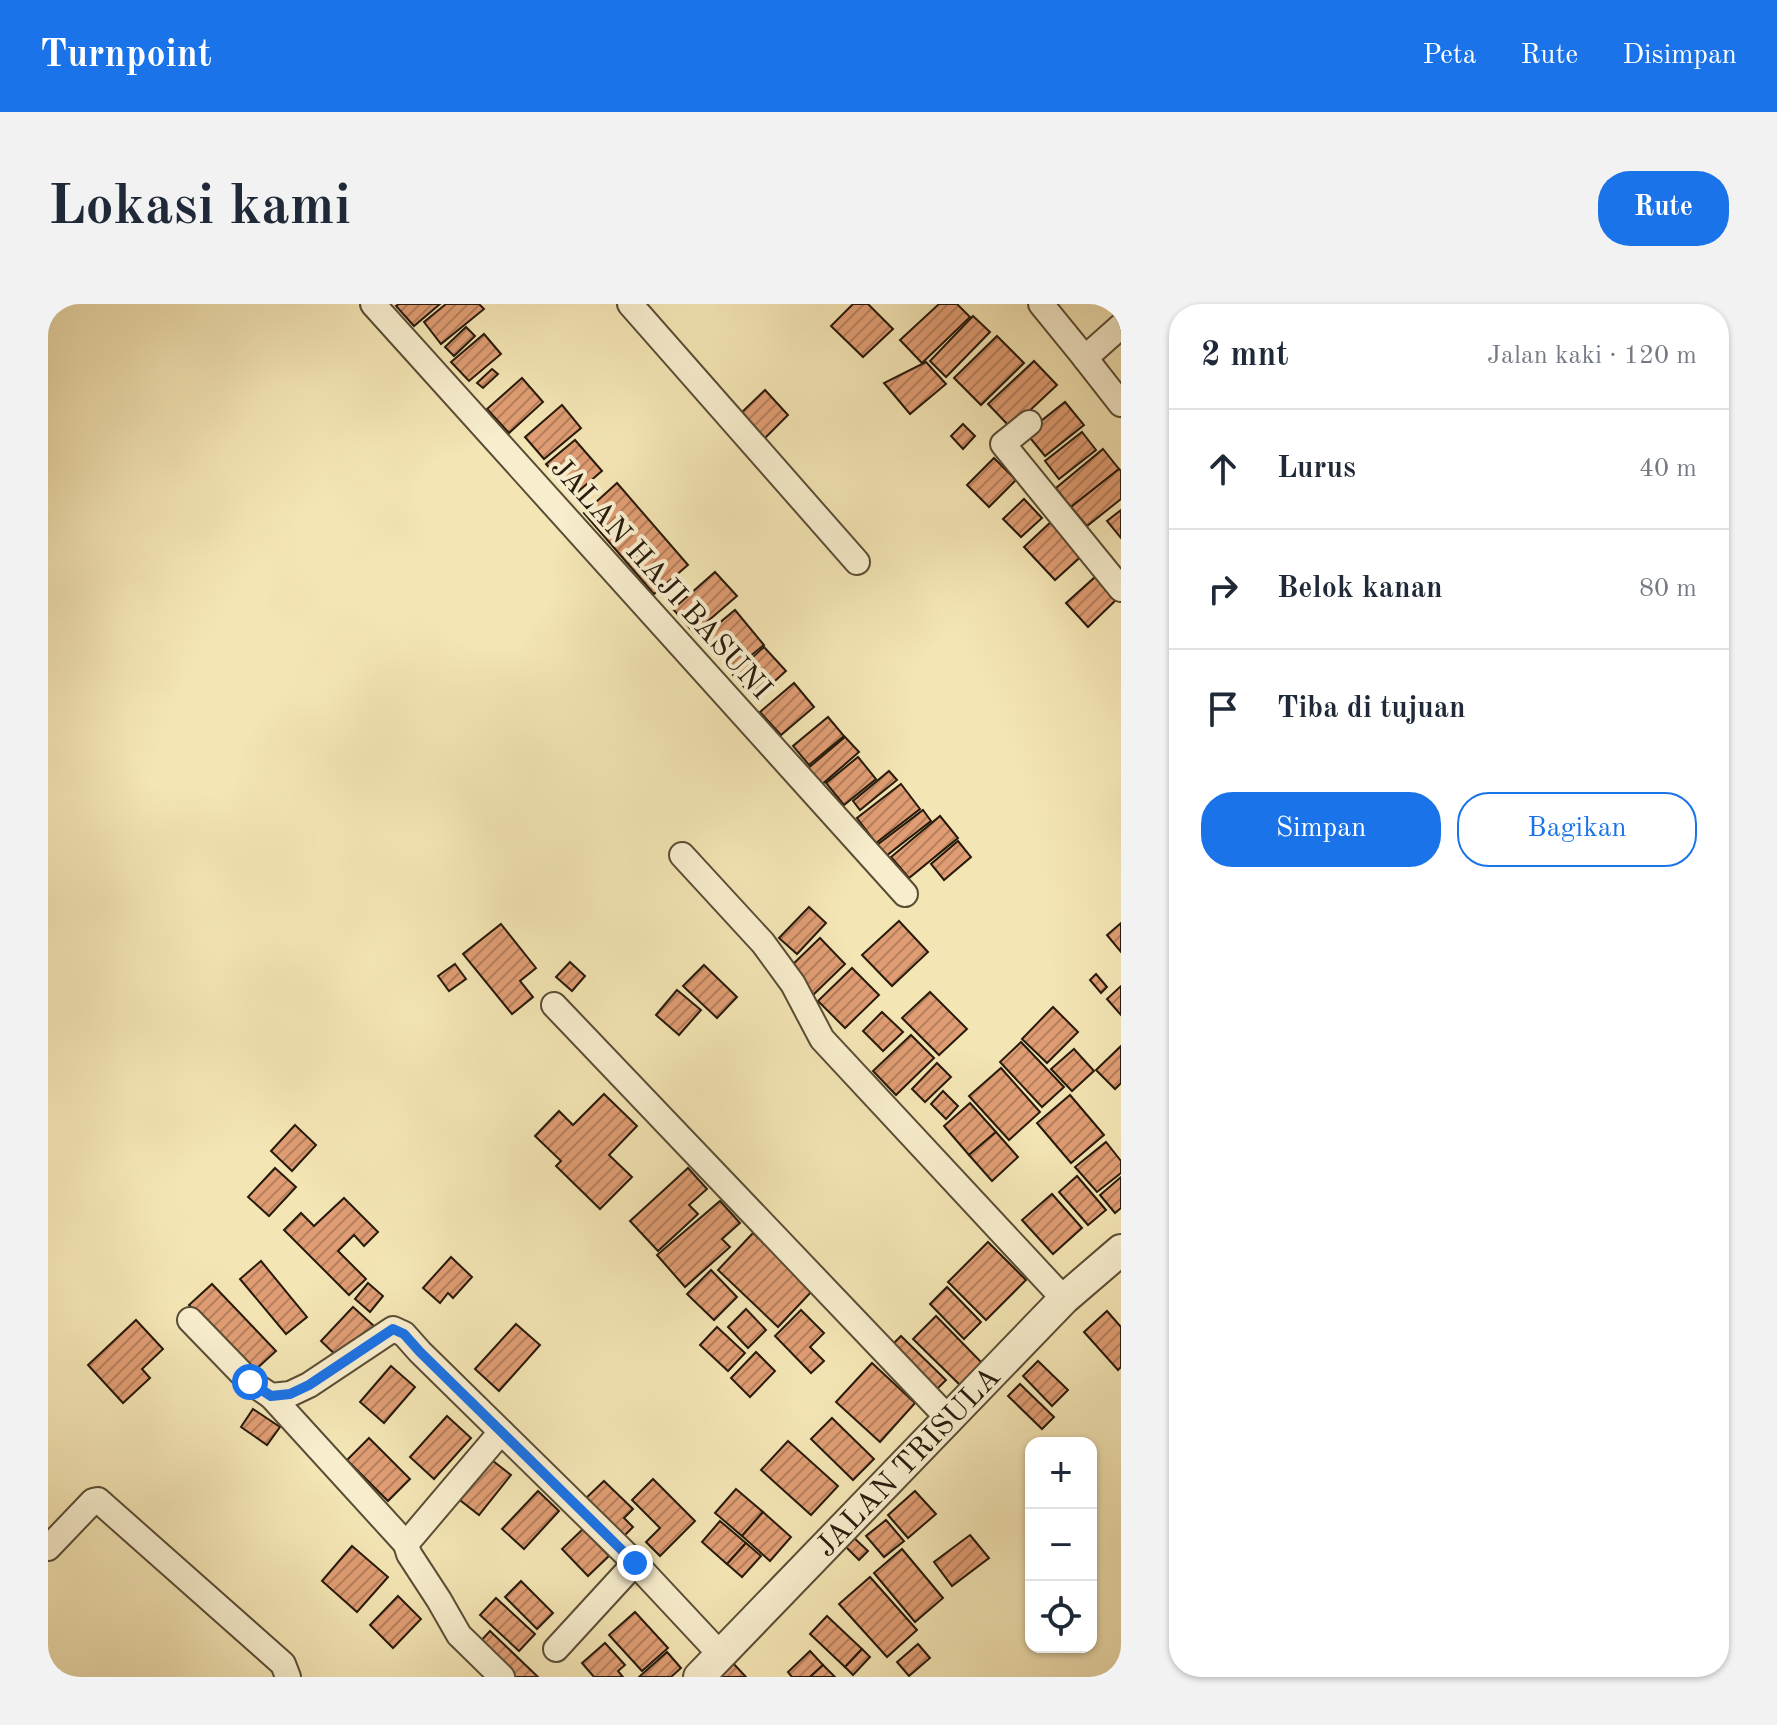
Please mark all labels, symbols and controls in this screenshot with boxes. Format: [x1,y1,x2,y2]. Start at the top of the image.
text: Turnpoint [40,37,212,75]
text: Peta [1422,42,1477,70]
text: Rute [1521,42,1578,70]
text: Disimpan [1622,42,1737,70]
button: Rute [1598,171,1729,246]
text: Lokasi kami [48,180,351,236]
text: 2 mnt [1201,339,1289,373]
text: Jalan kaki · 120 m [1487,343,1697,369]
icon: ahead [1201,447,1245,491]
street label: JALAN HAJI BASUNI [545,453,776,706]
text: Lurus [1277,454,1356,484]
text: 40 m [1639,456,1697,482]
icon: right [1201,567,1245,611]
text: Belok kanan [1277,574,1443,604]
text: 80 m [1639,576,1697,602]
icon: arrive [1201,687,1245,731]
text: Tiba di tujuan [1277,694,1466,724]
button: Simpan [1201,792,1441,867]
button: Bagikan [1457,792,1697,867]
street label: JALAN TRISULA [811,1362,1007,1563]
route start [232,1364,268,1400]
map controls [1025,1437,1097,1653]
button: + [1025,1437,1097,1509]
button: − [1025,1509,1097,1581]
route end [617,1545,653,1581]
button: locate [1025,1581,1097,1653]

